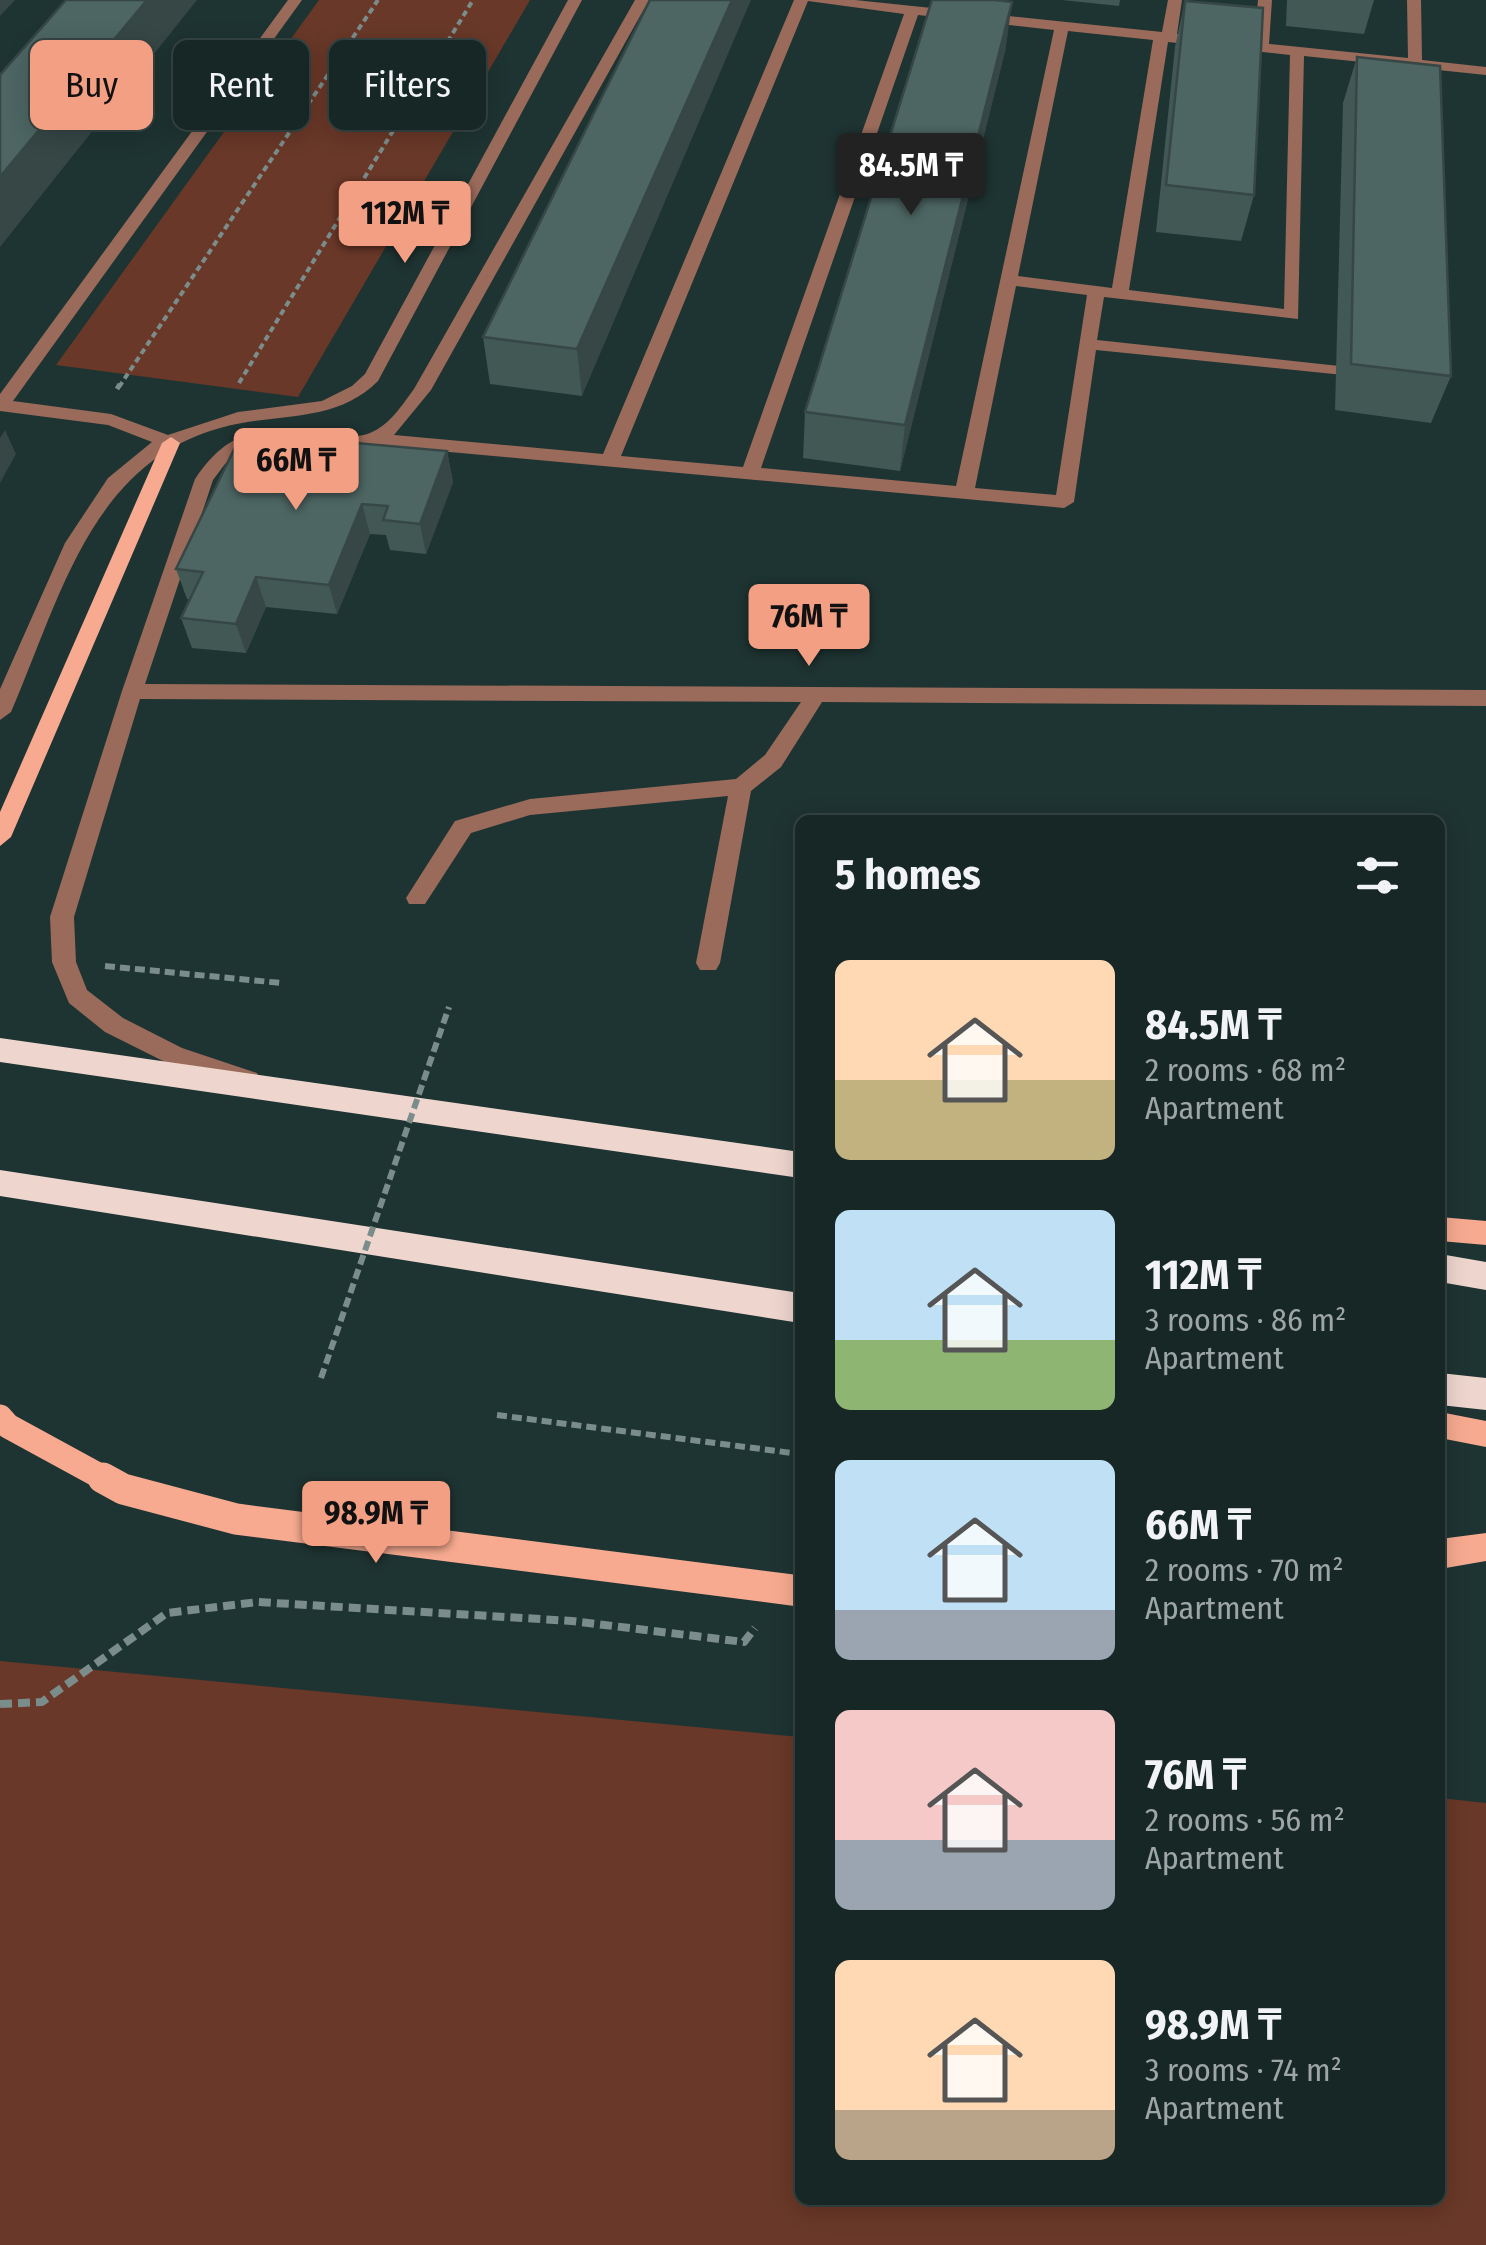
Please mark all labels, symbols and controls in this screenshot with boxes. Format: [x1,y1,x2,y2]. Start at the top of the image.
chip: Buy [30,40,153,130]
chip: Rent [173,40,309,130]
chip: Filters [329,40,486,130]
pin: 84.5M ₸ [819,133,1003,218]
text: 84.5M ₸ [859,146,963,184]
pin: 112M ₸ [324,181,486,266]
text: 112M ₸ [361,194,449,232]
pin: 66M ₸ [226,428,366,513]
text: 66M ₸ [256,441,336,479]
pin: 76M ₸ [739,584,879,669]
text: 76M ₸ [771,597,847,635]
icon: filters [1350,848,1405,903]
text: 5 homes [835,850,981,900]
icon: home [915,1000,1035,1120]
text: 84.5M ₸ [1145,1000,1281,1050]
text: 2 rooms · 68 m² [1145,1051,1346,1089]
text: Apartment [1145,1089,1284,1127]
icon: home [915,1250,1035,1370]
text: 112M ₸ [1145,1250,1261,1300]
text: 3 rooms · 86 m² [1145,1301,1346,1339]
text: Apartment [1145,1339,1284,1377]
pin: 98.9M ₸ [284,1481,468,1566]
text: 98.9M ₸ [324,1494,428,1532]
icon: home [915,1500,1035,1620]
text: 66M ₸ [1145,1500,1251,1550]
text: 2 rooms · 70 m² [1145,1551,1344,1589]
text: Apartment [1145,1589,1284,1627]
icon: home [915,1750,1035,1870]
text: 76M ₸ [1145,1750,1246,1800]
text: 2 rooms · 56 m² [1145,1801,1345,1839]
text: Apartment [1145,1839,1284,1877]
icon: home [915,2000,1035,2120]
text: 98.9M ₸ [1145,2000,1281,2050]
text: 3 rooms · 74 m² [1145,2051,1342,2089]
text: Apartment [1145,2089,1284,2127]

